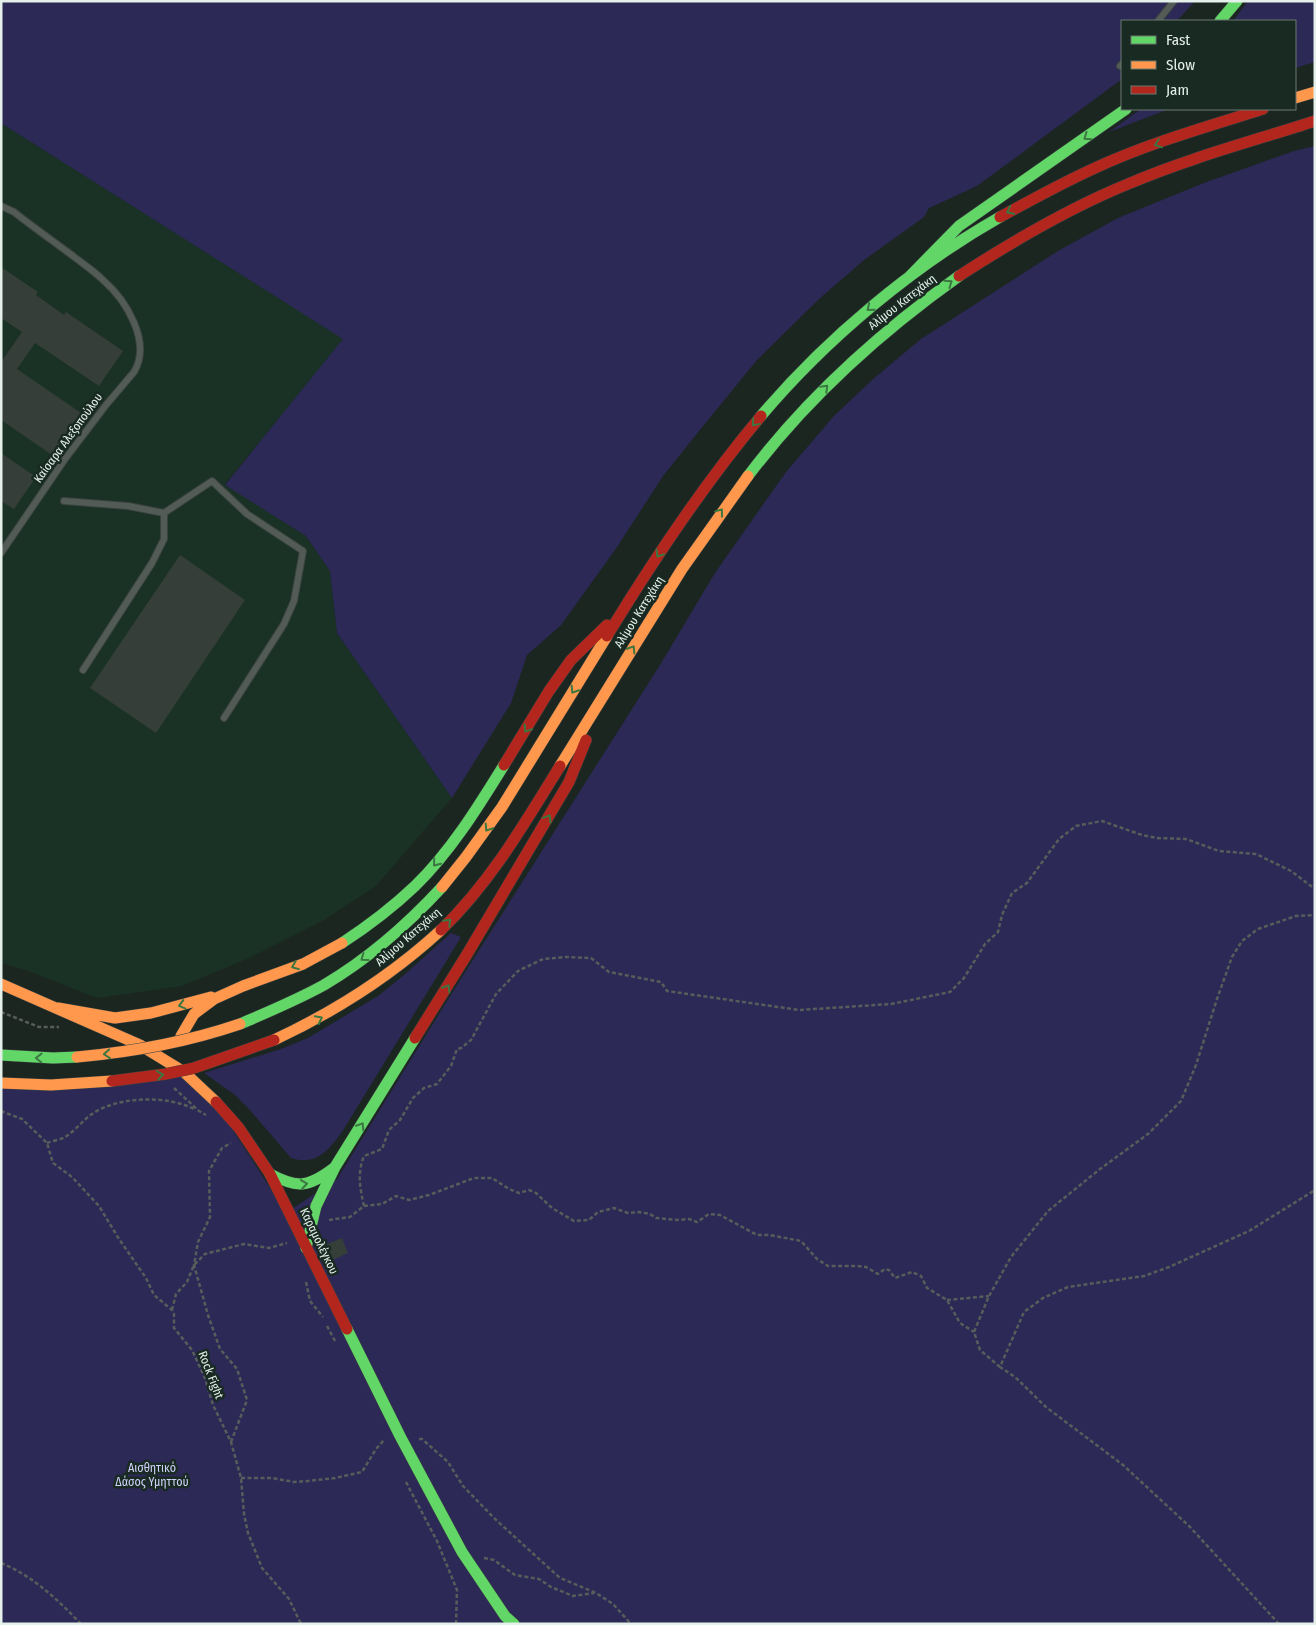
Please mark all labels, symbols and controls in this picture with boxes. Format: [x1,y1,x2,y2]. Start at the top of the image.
legend [1121,20,1296,110]
text: Fast [1166,31,1190,49]
text: Slow [1166,56,1195,74]
text: Jam [1166,81,1189,99]
one-way arrow [1083,131,1093,140]
one-way arrow [1154,138,1163,148]
one-way arrow [1006,205,1015,215]
street label: Αλίμου Κατεχάκη [865,271,939,333]
one-way arrow [943,280,952,289]
one-way arrow [866,303,875,312]
one-way arrow [819,385,828,394]
street label: Καίσαρα Αλεξοπούλου [31,390,105,486]
one-way arrow [752,418,761,427]
one-way arrow [715,509,723,518]
one-way arrow [656,549,666,558]
street label: Αλίμου Κατεχάκη [611,574,667,650]
one-way arrow [626,645,636,654]
one-way arrow [571,685,580,694]
one-way arrow [524,723,533,732]
one-way arrow [541,815,551,824]
one-way arrow [485,823,494,832]
one-way arrow [433,857,441,866]
street label: Αλίμου Κατεχάκη [373,905,443,969]
one-way arrow [442,918,451,927]
one-way arrow [361,952,370,960]
one-way arrow [291,960,300,971]
one-way arrow [440,984,450,993]
one-way arrow [179,999,187,1009]
one-way arrow [313,1015,322,1025]
one-way arrow [103,1048,111,1059]
one-way arrow [35,1052,43,1063]
one-way arrow [157,1070,165,1081]
one-way arrow [354,1122,364,1131]
one-way arrow [299,1179,308,1189]
street label: Καραμολέγκου [297,1206,341,1276]
street label: Rock Fight [196,1349,227,1401]
park label: Αισθητικό Δάσος Υμηττού [115,1461,189,1489]

